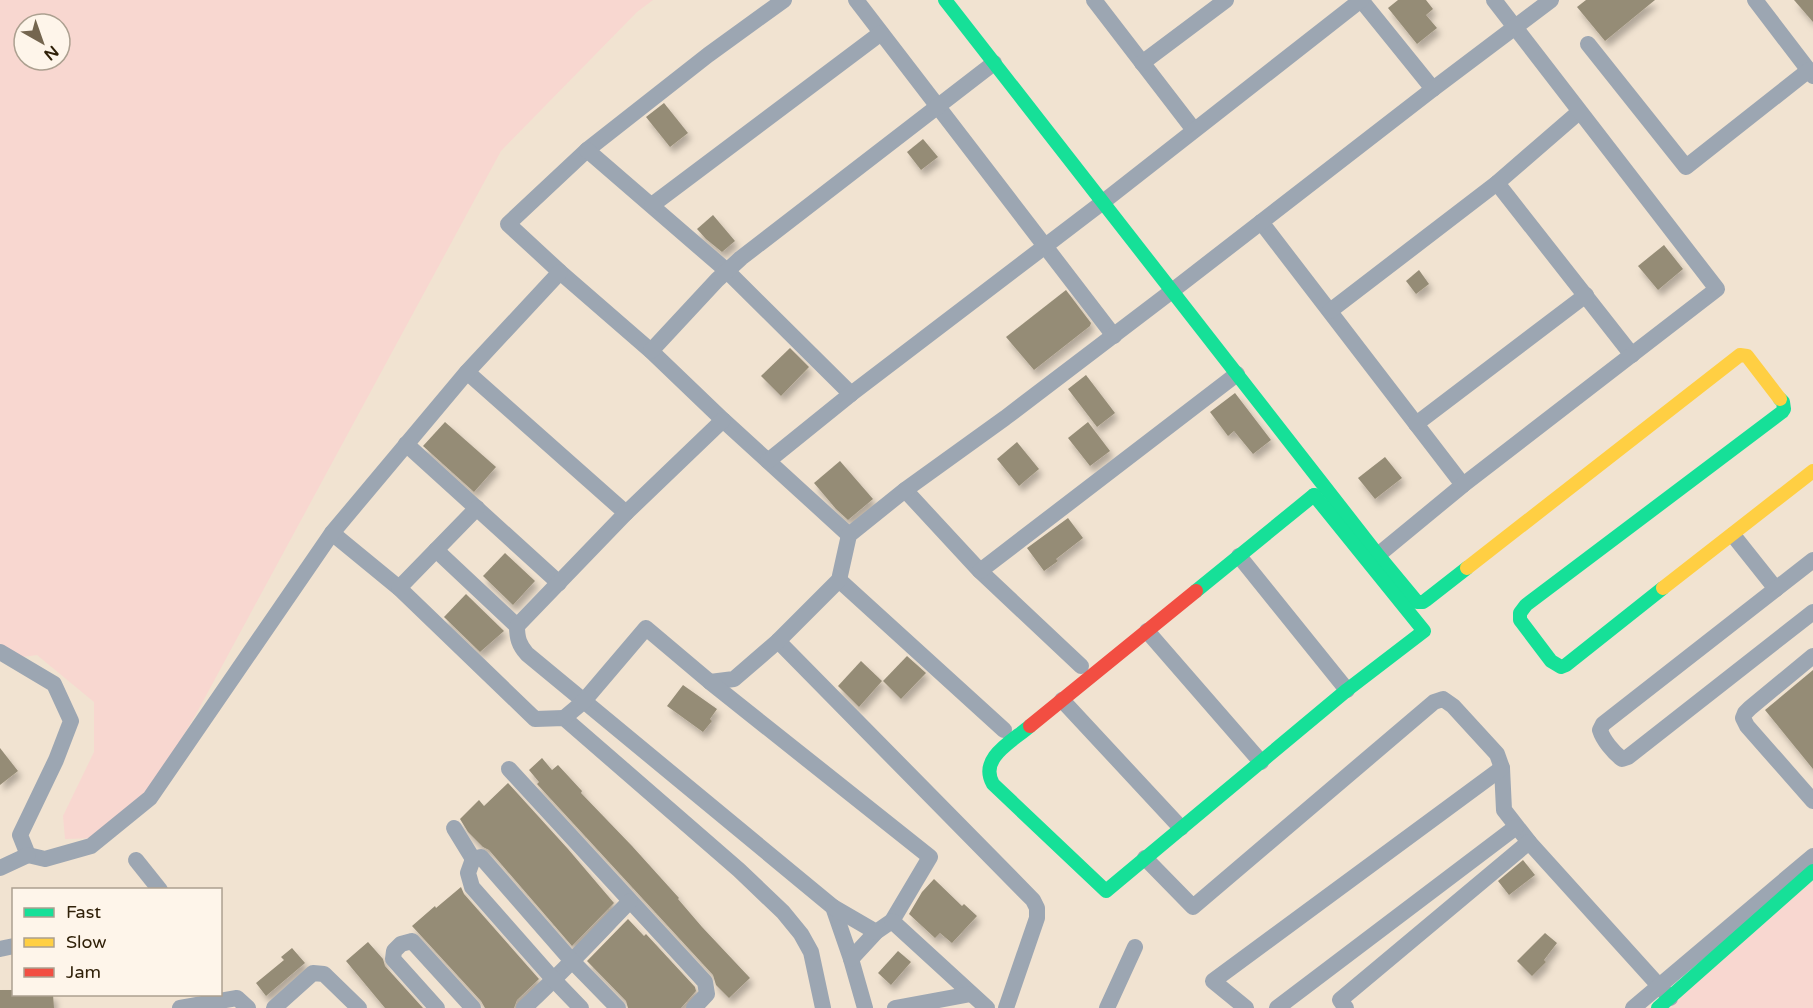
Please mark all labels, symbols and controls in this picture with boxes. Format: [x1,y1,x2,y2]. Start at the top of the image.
north arrow [12,12,72,72]
text: N [40,41,62,65]
legend [12,888,222,996]
text: Fast [66,901,101,923]
text: Slow [66,931,107,953]
text: Jam [66,961,101,983]

